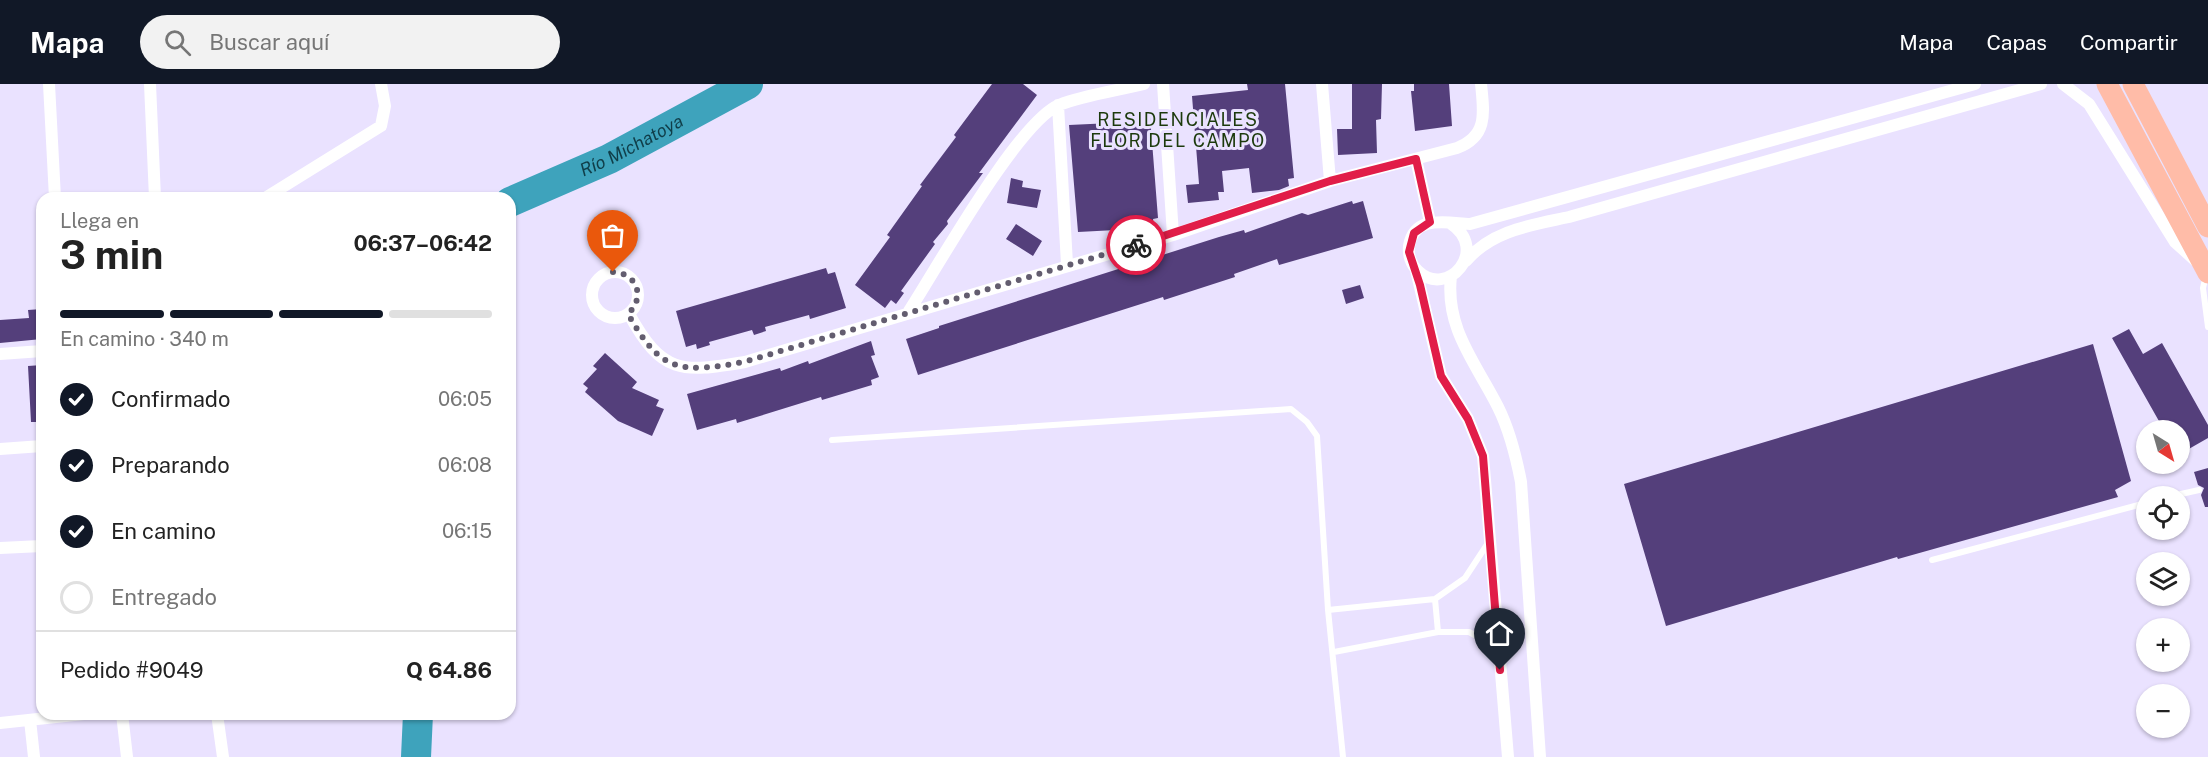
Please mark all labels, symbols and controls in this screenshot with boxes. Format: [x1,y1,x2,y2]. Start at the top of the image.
search box [140,15,560,69]
text: Mapa [30,26,104,59]
icon: search [161,26,194,59]
text: Buscar aquí [209,29,329,55]
text: Mapa [1899,30,1953,55]
text: Capas [1986,30,2047,55]
text: Compartir [2080,30,2178,55]
district label: RESIDENCIALES FLOR DEL CAMPO [1090,109,1266,151]
water label: Río Michatoya [577,110,687,180]
text: Llega en [60,209,139,233]
pin [587,210,638,272]
courier [1106,215,1166,275]
icon: bag [596,219,629,252]
icon: bike [1120,229,1153,262]
text: 06:37–06:42 [353,230,492,256]
text: 3 min [60,232,163,278]
text: En camino · 340 m [60,327,229,351]
icon: check [60,383,93,416]
text: Confirmado [111,386,230,412]
text: 06:05 [438,387,492,411]
north arrow [2136,420,2190,474]
map controls [2136,420,2190,738]
icon: check [60,449,93,482]
text: Preparando [111,452,230,478]
text: 06:08 [438,453,492,477]
button: locate [2136,486,2190,540]
icon: check [60,515,93,548]
text: En camino [111,518,216,544]
text: 06:15 [442,519,492,543]
button: layers [2136,552,2190,606]
text: Entregado [111,584,217,610]
pin [1474,608,1525,670]
icon: home [1483,617,1516,650]
button: + [2136,618,2190,672]
text: Pedido #9049 [60,657,204,683]
text: Q 64.86 [406,657,492,683]
button: − [2136,684,2190,738]

